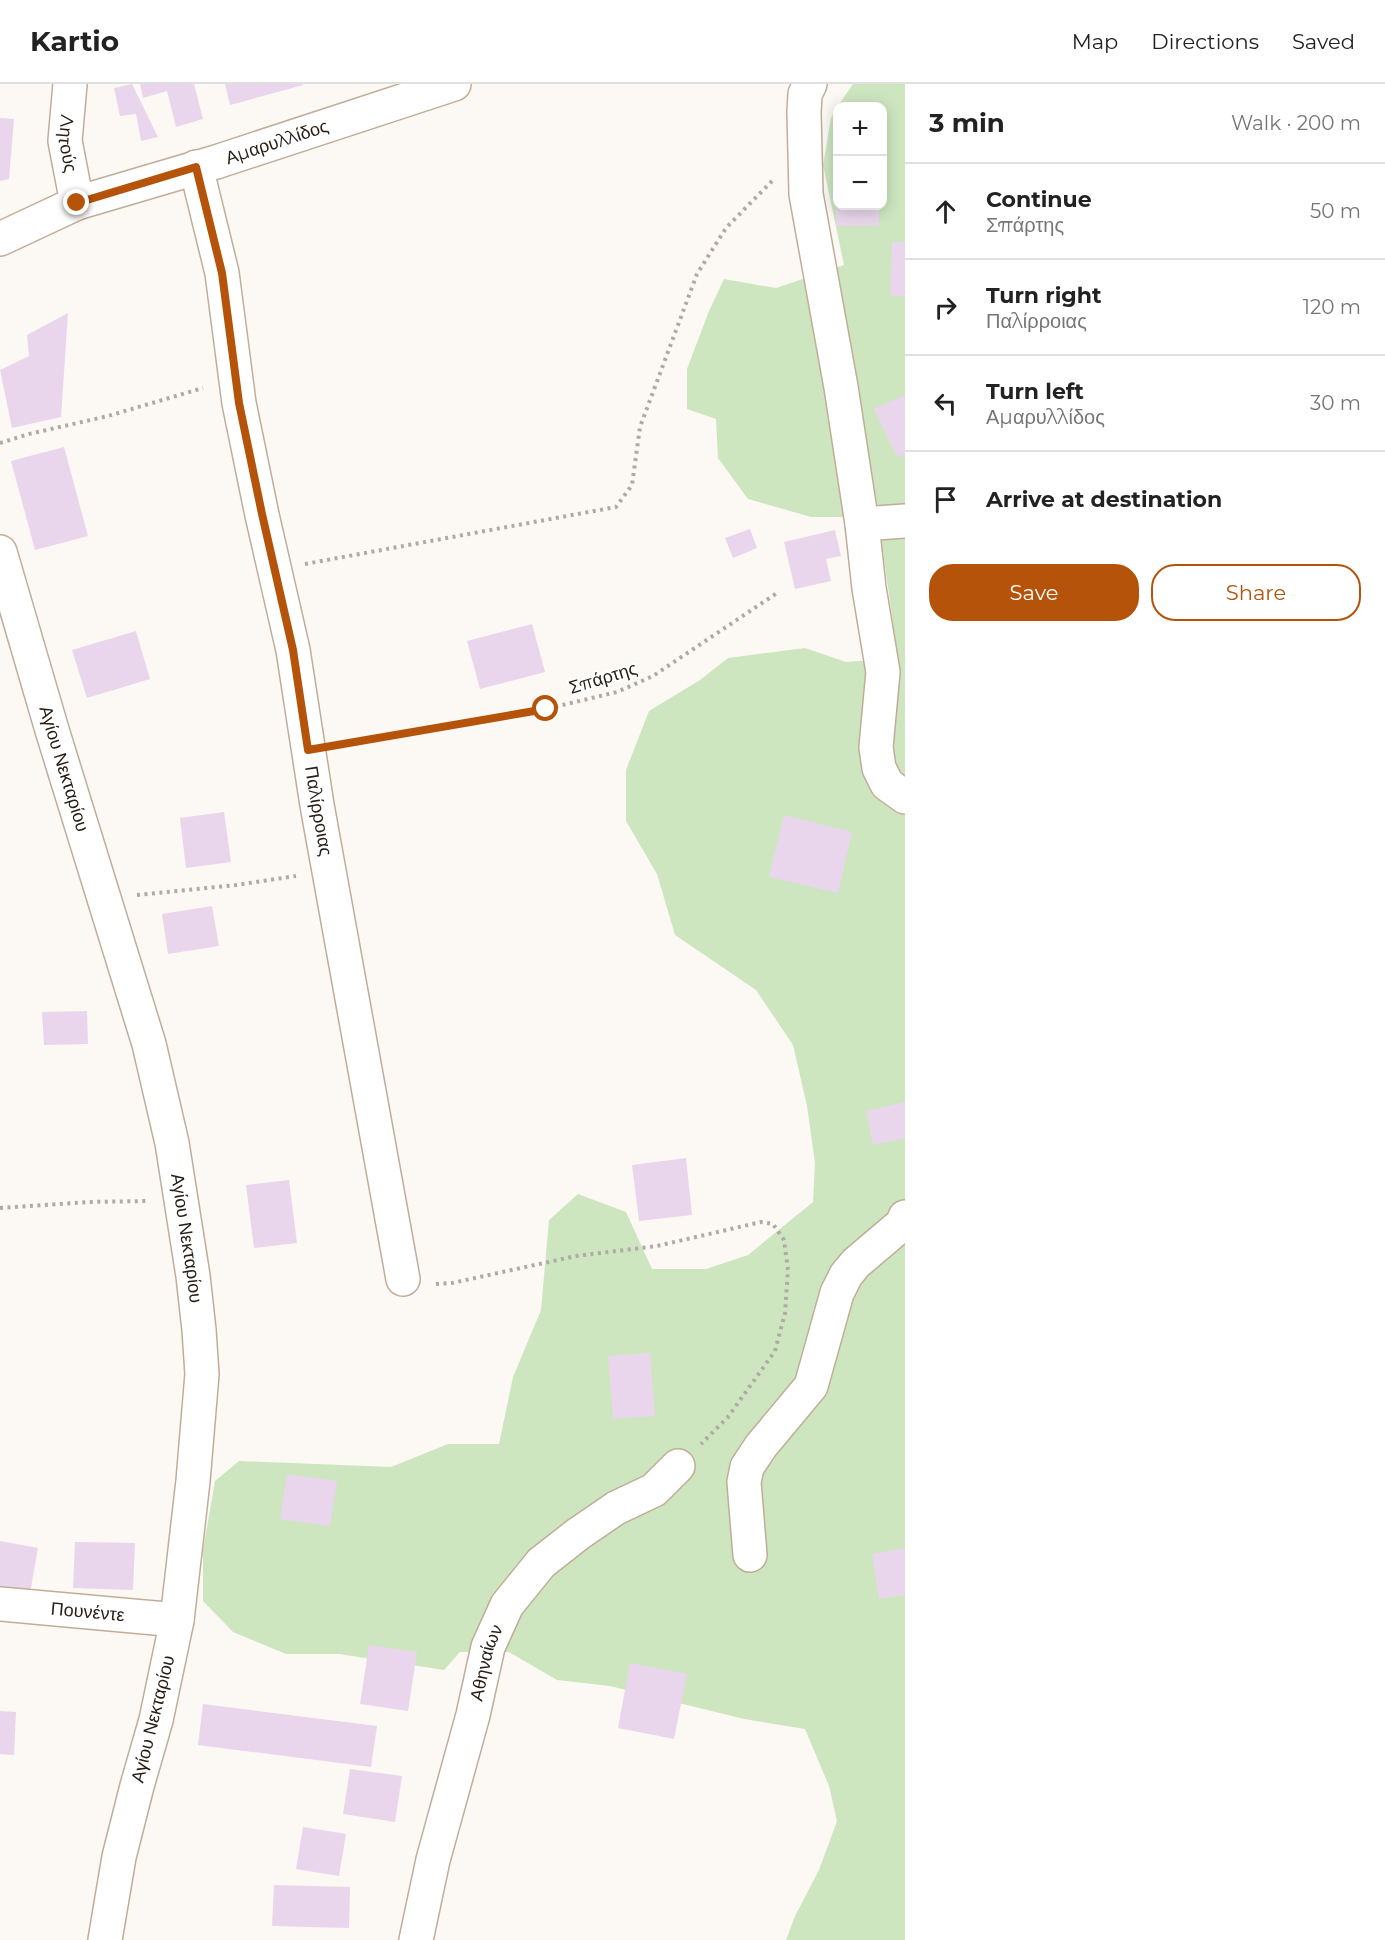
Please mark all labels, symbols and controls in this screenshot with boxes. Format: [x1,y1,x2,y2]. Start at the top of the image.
text: Kartio [30,24,119,58]
text: Map [1072,29,1118,54]
text: Directions [1151,29,1259,54]
text: Saved [1292,29,1355,54]
map controls [833,102,887,210]
button: + [833,102,887,156]
text: 3 min [929,107,1005,139]
text: Walk · 200 m [1231,111,1361,135]
street label: Λητούς [54,114,82,175]
street label: Αμαρυλλίδος [223,115,331,169]
button: − [833,156,887,210]
text: Continue [986,186,1092,213]
route end [63,189,89,215]
icon: ahead [929,195,962,228]
text: 50 m [1310,199,1361,223]
text: Σπάρτης [986,213,1064,237]
text: Turn right [986,282,1101,309]
icon: right [929,291,962,324]
text: 120 m [1303,295,1361,319]
text: Παλίρροιας [986,309,1087,333]
text: Turn left [986,378,1084,405]
icon: left [929,387,962,420]
text: 30 m [1310,391,1361,415]
text: Αμαρυλλίδος [986,405,1105,429]
icon: arrive [929,483,962,516]
text: Arrive at destination [986,486,1222,513]
button: Save [929,564,1139,621]
button: Share [1151,564,1361,621]
street label: Σπάρτης [566,657,640,699]
route start [532,695,558,721]
street label: Αγίου Νεκταρίου [34,703,94,834]
street label: Παλίρροιας [300,764,337,858]
street label: Αγίου Νεκταρίου [166,1172,207,1304]
street label: Πουνέντε [50,1598,126,1626]
street label: Αθηναίων [465,1621,508,1703]
street label: Αγίου Νεκταρίου [127,1653,179,1785]

